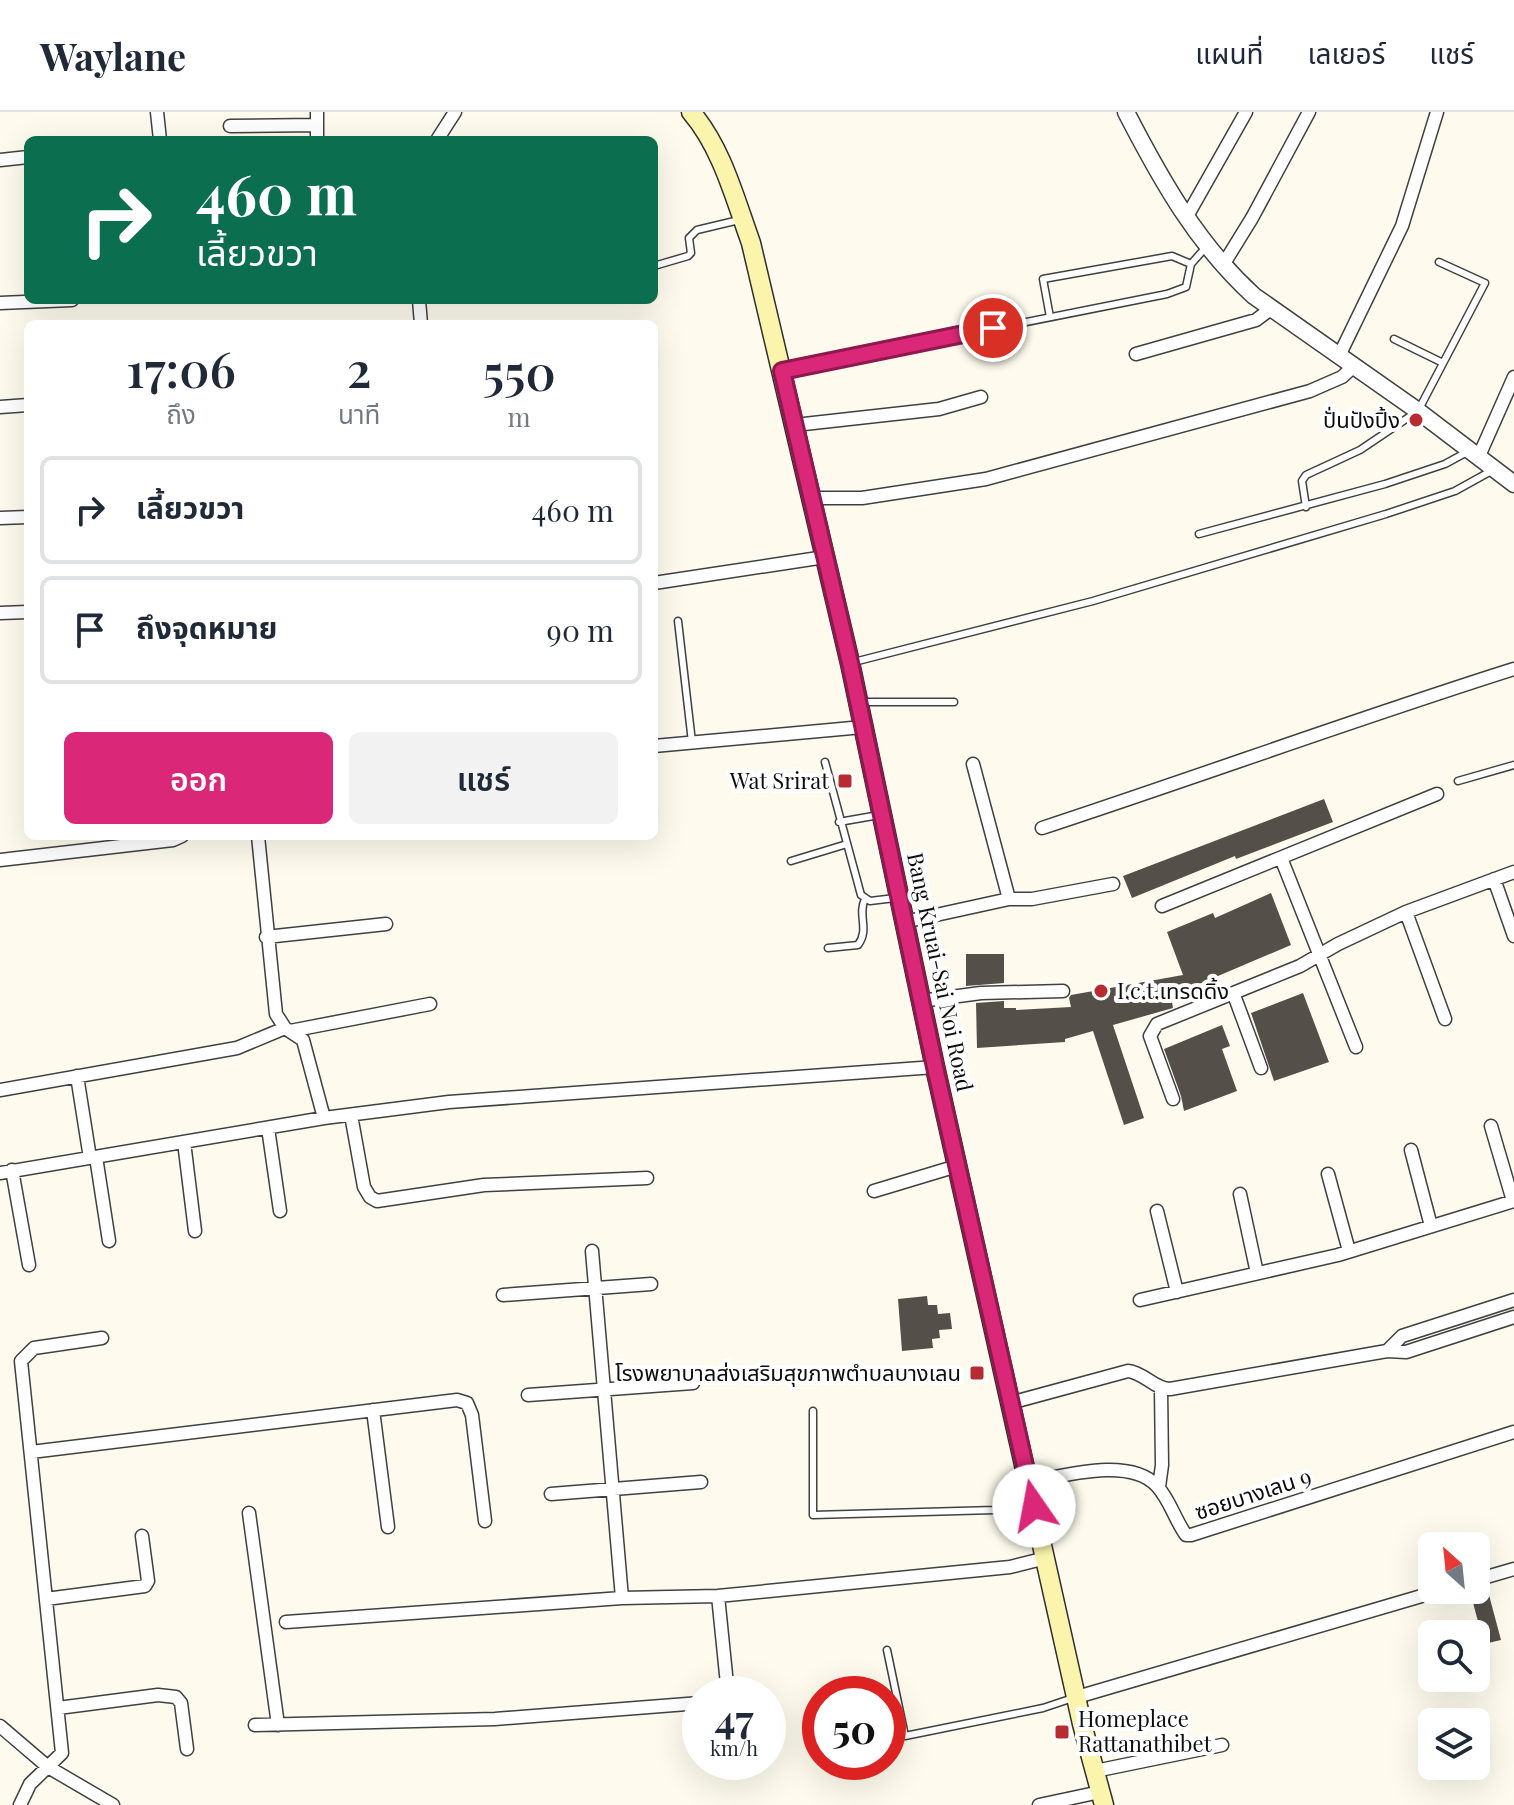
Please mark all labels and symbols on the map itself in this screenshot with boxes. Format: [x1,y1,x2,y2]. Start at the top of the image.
pin [959,294,1027,362]
place label: ปั่นปังปิ้ง [1323,404,1400,434]
marker: ปั่นปังปิ้ง [1407,411,1425,429]
place label: Wat Srirat [729,765,830,795]
marker: Wat Srirat [836,772,854,790]
street label: Bang Kruai-Sai Noi Road [901,850,981,1094]
place label: I.c.t.เทรดดิ้ง [1117,975,1229,1005]
marker: I.c.t.เทรดดิ้ง [1092,982,1110,1000]
place label: โรงพยาบาลส่งเสริมสุขภาพตำบลบางเลน [615,1357,961,1387]
marker: โรงพยาบาลส่งเสริมสุขภาพตำบลบางเลน [968,1364,986,1382]
street label: ซอยบางเลน 9 [1191,1460,1315,1526]
position arrow [992,1464,1076,1548]
north arrow [1418,1532,1490,1604]
speed limit sign: 50 [802,1676,906,1780]
place label: Homeplace Rattanathibet [1078,1703,1213,1758]
marker: Homeplace Rattanathibet [1053,1723,1071,1741]

